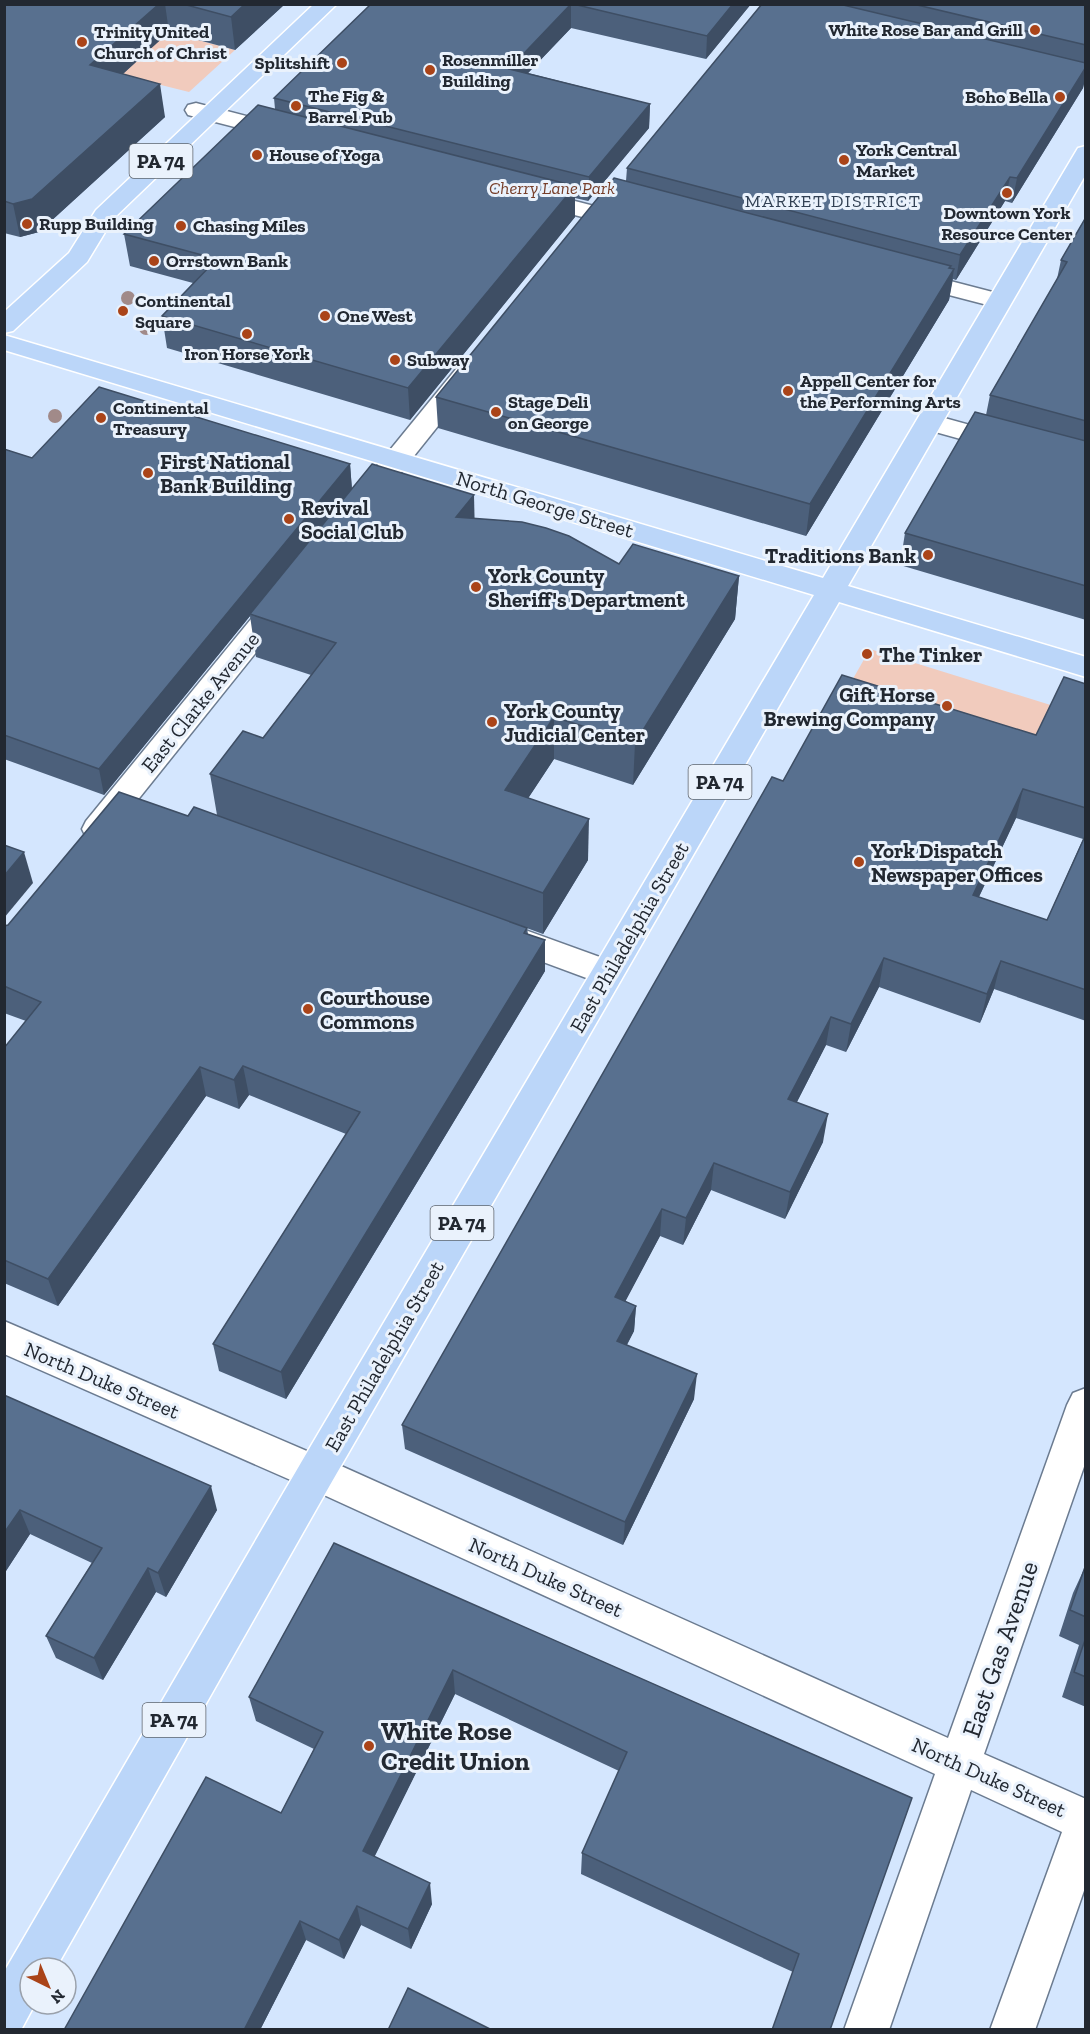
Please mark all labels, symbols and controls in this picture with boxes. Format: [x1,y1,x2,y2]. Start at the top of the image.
place label: White Rose Bar and Grill [828,19,1023,41]
place label: Trinity United Church of Christ [94,21,228,64]
marker: White Rose Bar and Grill [1028,23,1042,37]
marker: Trinity United Church of Christ [75,35,89,49]
place label: Rosenmiller Building [442,49,539,92]
place label: Splitshift [255,52,331,74]
marker: Splitshift [335,56,349,70]
marker: Rosenmiller Building [423,63,437,77]
place label: The Fig & Barrel Pub [308,85,393,128]
place label: Boho Bella [965,86,1048,108]
marker: Boho Bella [1053,90,1067,104]
marker: The Fig & Barrel Pub [289,99,303,113]
place label: York Central Market [856,139,957,182]
road number: PA 74 [130,144,192,178]
place label: House of Yoga [269,144,380,166]
marker: House of Yoga [250,148,264,162]
marker: York Central Market [837,153,851,167]
park label: Cherry Lane Park [489,177,615,199]
marker: Downtown York Resource Center [1000,186,1014,200]
district label: MARKET DISTRICT [745,190,921,212]
place label: Downtown York Resource Center [941,202,1073,245]
place label: Rupp Building [39,213,154,235]
place label: Chasing Miles [193,215,306,237]
marker: Rupp Building [20,217,34,231]
marker: Chasing Miles [174,219,188,233]
place label: Orrstown Bank [166,250,288,272]
marker: Orrstown Bank [147,254,161,268]
place label: Continental Square [135,290,231,333]
marker: Continental Square [116,304,130,318]
place label: One West [337,305,414,327]
marker: One West [318,309,332,323]
marker: Iron Horse York [240,327,254,341]
place label: Iron Horse York [184,343,310,365]
place label: Subway [407,349,470,371]
marker: Subway [388,353,402,367]
place label: Appell Center for the Performing Arts [800,370,961,413]
marker: Appell Center for the Performing Arts [781,384,795,398]
place label: Stage Deli on George [508,391,589,434]
place label: Continental Treasury [113,397,209,440]
marker: Stage Deli on George [489,405,503,419]
marker: Continental Treasury [94,411,108,425]
place label: First National Bank Building [160,449,292,498]
street label: North George Street [453,465,637,543]
marker: First National Bank Building [141,466,155,480]
place label: Revival Social Club [301,495,404,544]
marker: Revival Social Club [282,512,296,526]
place label: Traditions Bank [765,543,916,568]
marker: Traditions Bank [921,548,935,562]
place label: York County Sheriff's Department [488,563,686,612]
marker: York County Sheriff's Department [469,580,483,594]
street label: East Clarke Avenue [136,627,264,777]
place label: The Tinker [879,642,982,667]
marker: The Tinker [860,647,874,661]
place label: Gift Horse Brewing Company [764,682,935,731]
place label: York County Judicial Center [504,698,645,747]
marker: Gift Horse Brewing Company [940,699,954,713]
marker: York County Judicial Center [485,715,499,729]
road number: PA 74 [688,765,752,799]
street label: East Philadelphia Street [564,837,694,1037]
place label: York Dispatch Newspaper Offices [871,838,1043,887]
marker: York Dispatch Newspaper Offices [852,855,866,869]
place label: Courthouse Commons [320,985,430,1034]
marker: Courthouse Commons [301,1002,315,1016]
road number: PA 74 [430,1206,494,1240]
street label: East Philadelphia Street [319,1256,449,1456]
street label: North Duke Street [21,1336,183,1424]
street label: North Duke Street [465,1532,627,1622]
street label: East Gas Avenue [955,1557,1045,1741]
road number: PA 74 [142,1703,206,1737]
place label: White Rose Credit Union [381,1715,530,1777]
street label: North Duke Street [908,1732,1070,1822]
marker: White Rose Credit Union [362,1739,376,1753]
north arrow [18,1956,78,2016]
text: N [47,1986,69,2008]

